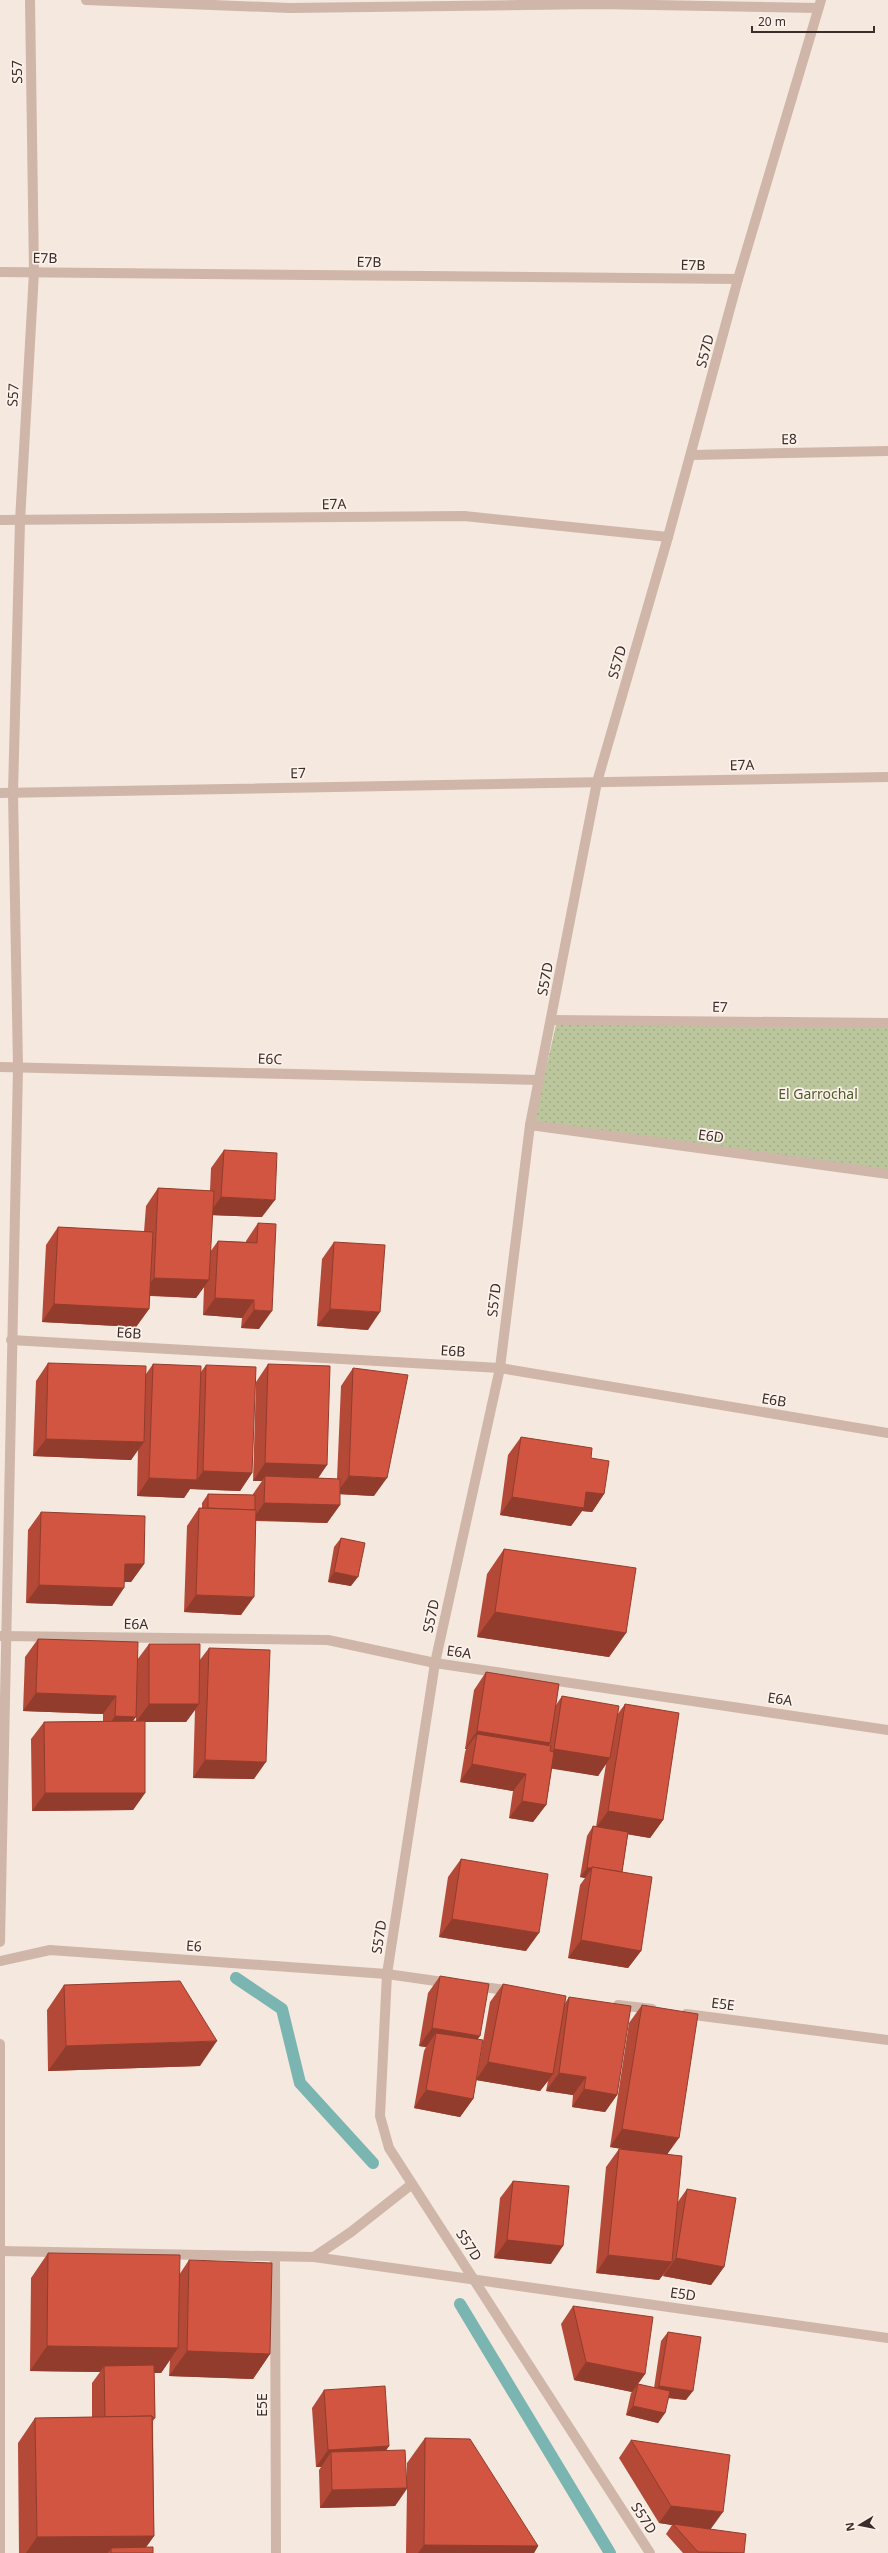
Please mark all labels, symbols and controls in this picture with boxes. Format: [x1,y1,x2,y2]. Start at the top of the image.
scale bar [752,8,874,34]
text: 20 m [758,13,786,30]
street label: S57 [7,60,26,84]
street label: E7B [32,248,58,267]
street label: E7B [356,252,382,271]
street label: E7B [680,255,706,274]
street label: S57D [691,332,718,370]
street label: S57 [2,383,23,407]
street label: E8 [781,429,797,448]
street label: E7A [321,494,347,513]
street label: S57D [603,643,630,681]
street label: E7A [729,755,755,774]
street label: E7 [290,763,306,782]
street label: S57D [532,960,557,997]
street label: E7 [712,997,728,1016]
street label: E6C [257,1049,283,1068]
park label: El Garrochal [778,1084,858,1103]
street label: E6D [697,1124,725,1147]
street label: S57D [482,1282,505,1318]
street label: E6B [116,1322,142,1343]
street label: E6B [440,1340,466,1361]
street label: E6B [760,1388,788,1411]
street label: S57D [418,1597,443,1634]
street label: E6A [123,1614,149,1633]
street label: E6A [445,1640,473,1663]
street label: E6A [766,1687,794,1710]
street label: S57D [366,1919,391,1955]
street label: E6 [185,1935,203,1956]
street label: E5E [710,1993,736,2014]
street label: S57D [452,2225,487,2264]
street label: E5D [669,2282,697,2305]
street label: E5E [252,2393,271,2417]
street label: S57D [627,2498,662,2537]
north arrow [840,2505,880,2545]
text: N [841,2521,858,2533]

